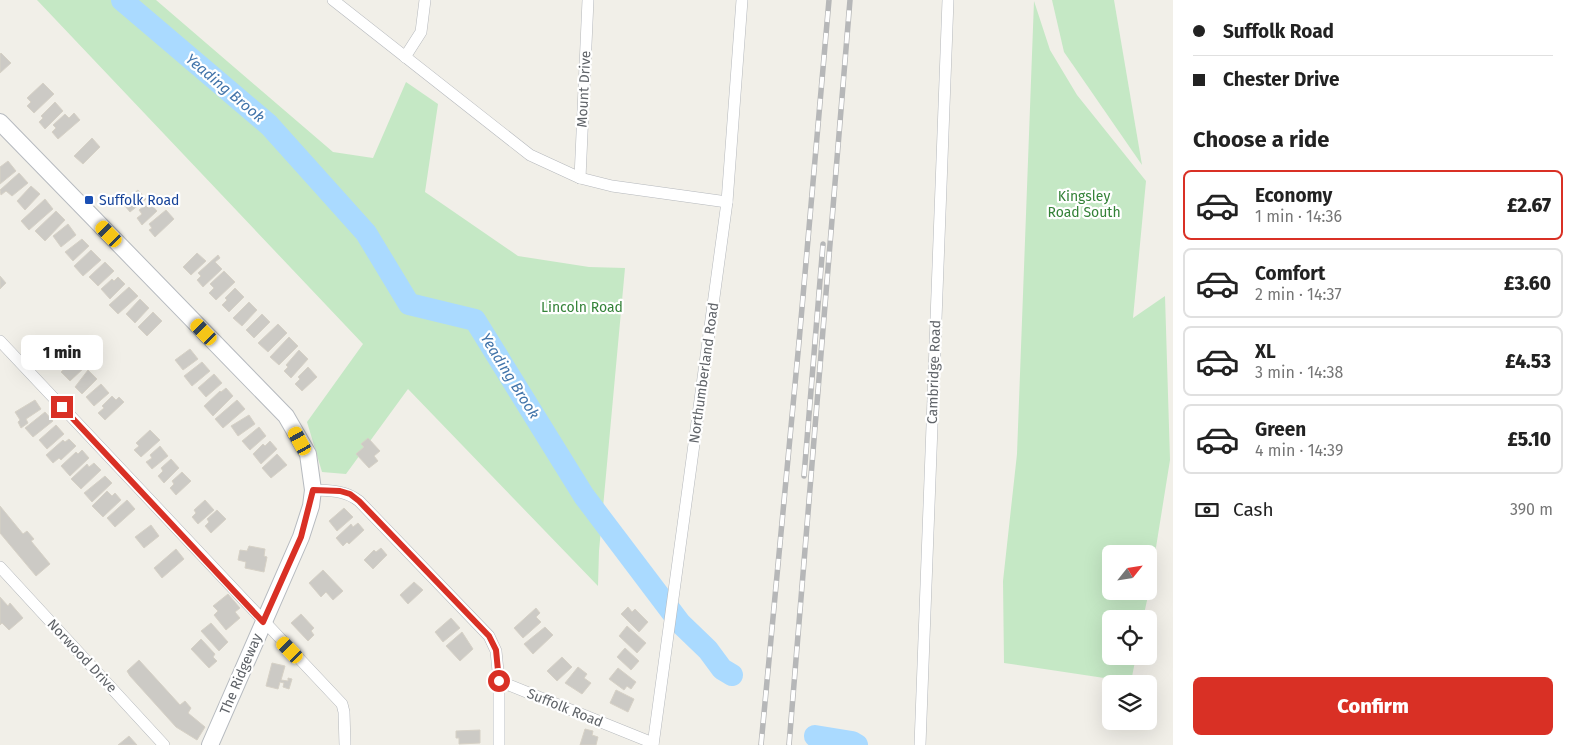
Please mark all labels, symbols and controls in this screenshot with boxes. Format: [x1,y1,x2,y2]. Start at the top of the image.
text: Suffolk Road [1223,20,1334,43]
water label: Yeading Brook [182,50,268,126]
street label: Mount Drive [573,50,595,128]
text: Chester Drive [1223,68,1339,91]
text: Choose a ride [1193,126,1329,153]
icon: car [1195,183,1240,228]
text: Economy [1255,184,1332,207]
park label: Kingsley Road South [1047,188,1121,221]
place label: Suffolk Road [99,192,179,209]
marker: Suffolk Road [83,194,95,206]
text: £2.67 [1507,194,1551,217]
text: 1 min · 14:36 [1255,207,1342,226]
car [93,218,124,250]
icon: car [1195,261,1240,306]
text: Comfort [1255,262,1325,285]
text: £3.60 [1504,272,1551,295]
text: 2 min · 14:37 [1255,285,1342,304]
park label: Lincoln Road [541,299,623,316]
street label: Northumberland Road [686,301,722,445]
car [188,316,219,348]
street label: Cambridge Road [924,320,944,424]
water label: Yeading Brook [477,330,543,422]
callout: 1 min [21,334,103,370]
icon: car [1195,339,1240,384]
text: XL [1255,340,1276,363]
text: 1 min [43,343,81,362]
text: £4.53 [1505,350,1551,373]
text: 3 min · 14:38 [1255,363,1343,382]
route end [51,396,73,418]
icon: car [1195,417,1240,462]
text: Green [1255,418,1306,441]
car [286,424,313,458]
text: £5.10 [1508,428,1551,451]
text: 4 min · 14:39 [1255,441,1343,460]
icon: cash [1193,496,1221,524]
text: Cash [1233,498,1274,521]
text: 390 m [1510,500,1553,519]
north arrow [1102,545,1158,600]
map controls [1102,545,1157,730]
button: locate [1102,610,1157,665]
street label: Norwood Drive [44,616,120,696]
street label: The Ridgeway [216,631,266,717]
car [274,634,305,666]
route start [488,670,510,692]
button: layers [1102,675,1157,730]
button: Confirm [1193,677,1553,735]
street label: Suffolk Road [525,685,605,731]

